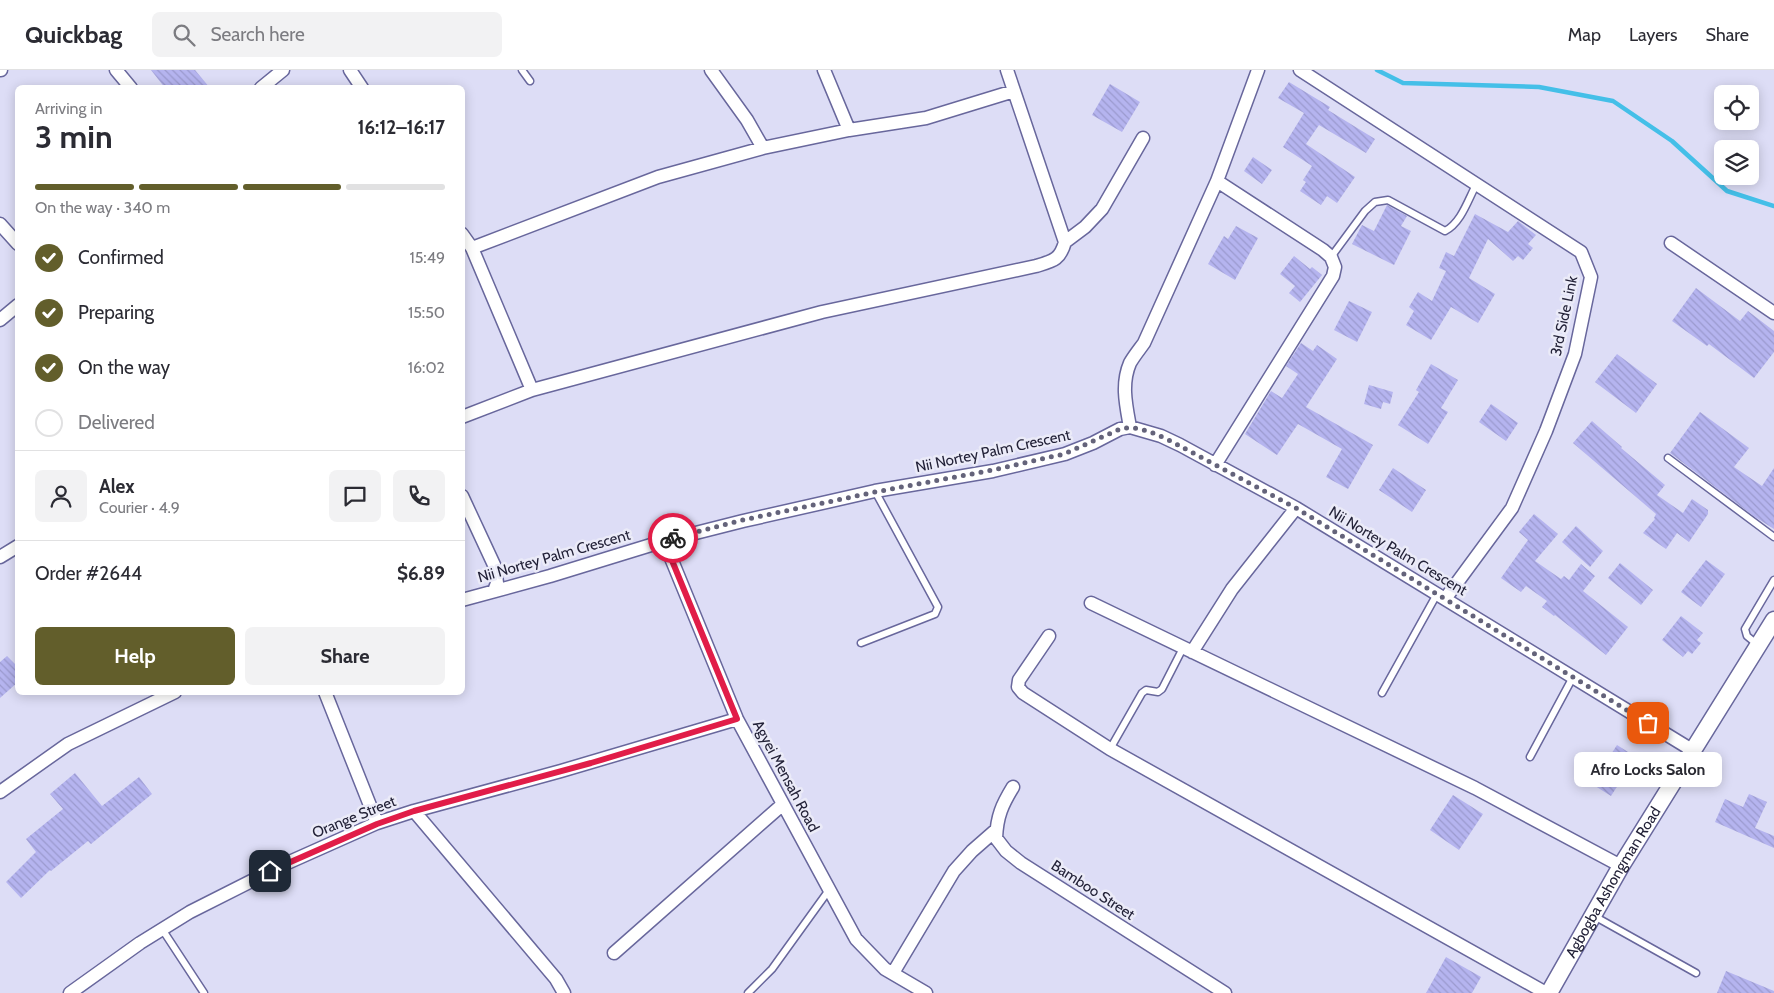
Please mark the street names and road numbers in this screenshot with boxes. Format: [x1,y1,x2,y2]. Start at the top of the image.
street label: 3rd Side Link [1547,274,1581,358]
street label: Nii Nortey Palm Crescent [914,426,1072,476]
street label: Nii Nortey Palm Crescent [1326,503,1470,599]
street label: Nii Nortey Palm Crescent [476,526,632,586]
street label: Agyei Mensah Road [749,717,823,835]
street label: Orange Street [309,792,399,842]
street label: Agbogba Ashongman Road [1562,804,1665,961]
street label: Bamboo Street [1048,856,1138,924]

